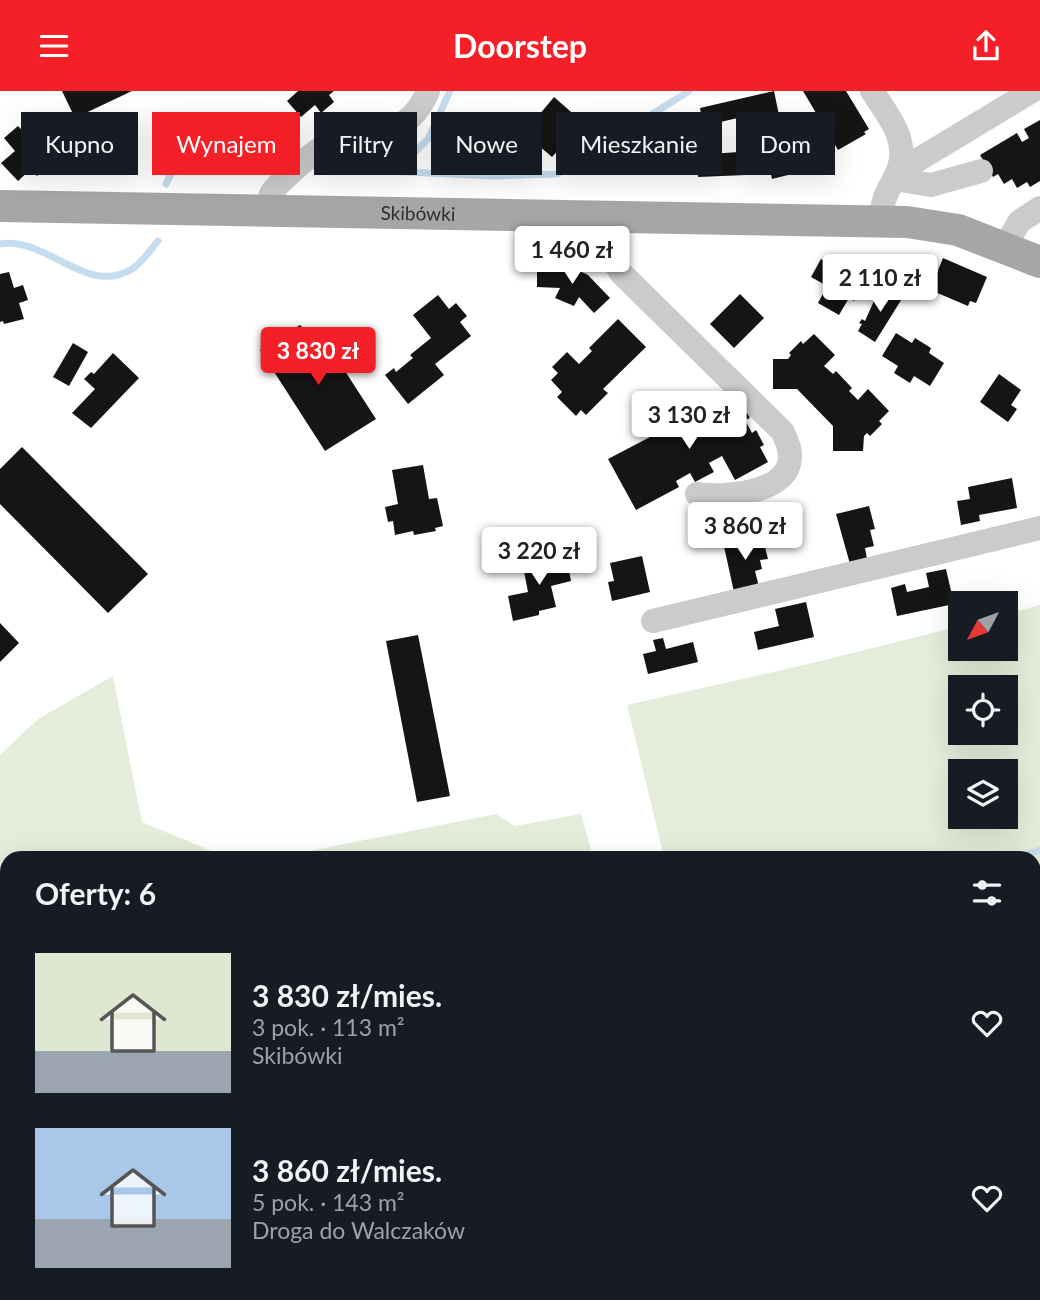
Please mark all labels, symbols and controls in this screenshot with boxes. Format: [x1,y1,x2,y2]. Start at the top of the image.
text: Doorstep [453,26,587,65]
icon: menu [35,27,73,65]
icon: share [967,27,1005,65]
chip: Kupno [21,112,138,175]
chip: Wynajem [152,112,300,175]
chip: Filtry [314,112,417,175]
chip: Nowe [431,112,542,175]
chip: Mieszkanie [556,112,722,175]
chip: Dom [736,112,835,175]
street label: Skibówki [380,201,456,225]
pin: 1 460 zł [500,227,644,286]
text: 1 460 zł [531,235,613,263]
pin: 2 110 zł [808,255,952,314]
text: 2 110 zł [839,263,921,291]
pin: 3 830 zł [246,327,390,387]
text: 3 830 zł [277,336,359,364]
pin: 3 130 zł [617,391,761,451]
text: 3 130 zł [648,400,730,428]
pin: 3 860 zł [673,503,817,562]
text: 3 860 zł [704,511,786,539]
pin: 3 220 zł [467,527,611,587]
text: 3 220 zł [498,536,580,564]
north arrow [948,591,1018,661]
map controls [948,591,1018,829]
button: locate [948,675,1018,745]
button: layers [948,759,1018,829]
icon: filters [968,874,1006,912]
text: Oferty: 6 [35,875,156,911]
text: 3 830 zł/mies. [252,977,442,1013]
icon: home [91,981,175,1065]
icon: heart [968,1004,1006,1042]
text: 3 pok. · 113 m² [252,1013,405,1041]
text: Skibówki [252,1041,343,1069]
text: 3 860 zł/mies. [252,1152,442,1188]
icon: home [91,1156,175,1240]
icon: heart [968,1179,1006,1217]
text: 5 pok. · 143 m² [252,1188,405,1216]
text: Droga do Walczaków [252,1216,465,1244]

